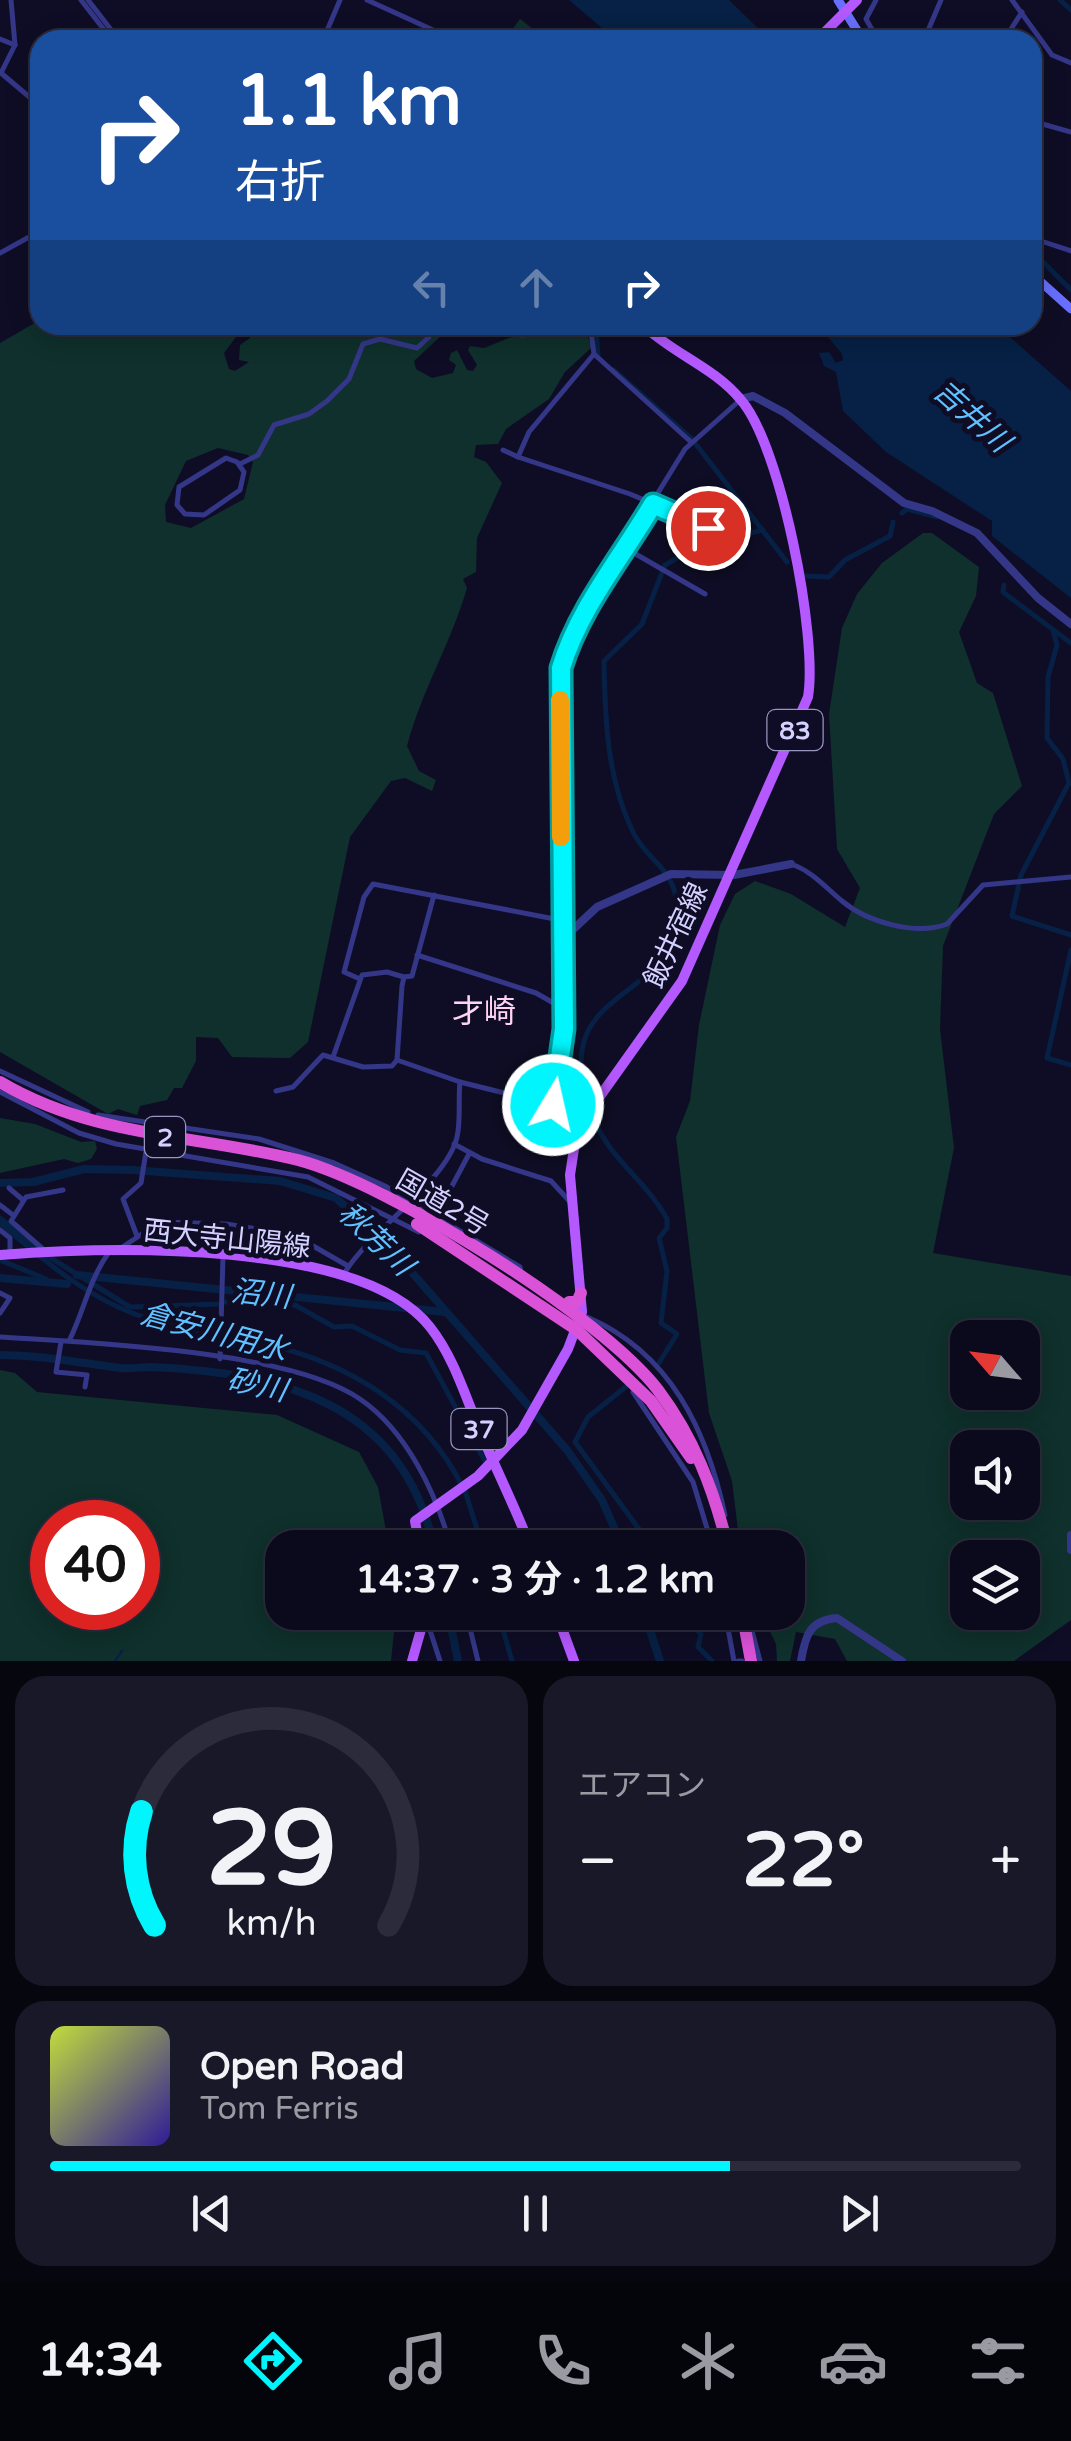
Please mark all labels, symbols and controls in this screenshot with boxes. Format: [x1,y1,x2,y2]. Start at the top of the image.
text: 1.1 km [235,60,462,144]
icon: right [70,70,200,200]
text: 右折 [235,156,325,210]
icon: left [404,260,459,315]
icon: ahead [509,260,564,315]
icon: right [614,260,669,315]
water label: 吉井川 [926,373,1020,462]
pin [666,486,751,571]
icon: arrive [681,501,736,556]
road number: 83 [768,710,822,750]
street label: 飯井宿線 [637,877,715,993]
district label: 才崎 [452,993,516,1031]
position arrow [501,1053,605,1157]
road number: 2 [145,1117,185,1157]
street label: 国道2号 [390,1163,495,1243]
water label: 秋芳川 [330,1195,423,1286]
street label: 西大寺山陽線 [142,1213,312,1265]
water label: 沼川 [229,1273,296,1316]
water label: 倉安川用水 [137,1295,294,1371]
north arrow [950,1320,1040,1410]
map controls [950,1320,1040,1630]
water label: 砂川 [224,1361,293,1410]
road number: 37 [452,1409,506,1449]
button: sound [950,1430,1040,1520]
speed limit sign: 40 [30,1500,160,1630]
button: layers [950,1540,1040,1630]
text: 14:37 · 3 分 · 1.2 km [355,1557,715,1603]
text: エアコン [578,1767,706,1805]
text: 29 [206,1788,337,1913]
text: 22° [742,1816,865,1906]
text: − [578,1829,617,1895]
text: + [990,1829,1021,1895]
text: km/h [227,1902,316,1945]
text: Open Road [200,2044,405,2090]
text: Tom Ferris [200,2090,359,2128]
icon: previous [184,2186,239,2241]
icon: pause [508,2186,563,2241]
icon: next [832,2186,887,2241]
icon: directions [238,2326,308,2396]
icon: music [383,2326,453,2396]
icon: phone [528,2326,598,2396]
icon: climate [673,2326,743,2396]
icon: car [818,2326,888,2396]
icon: filters [963,2326,1033,2396]
text: 14:34 [38,2334,162,2388]

